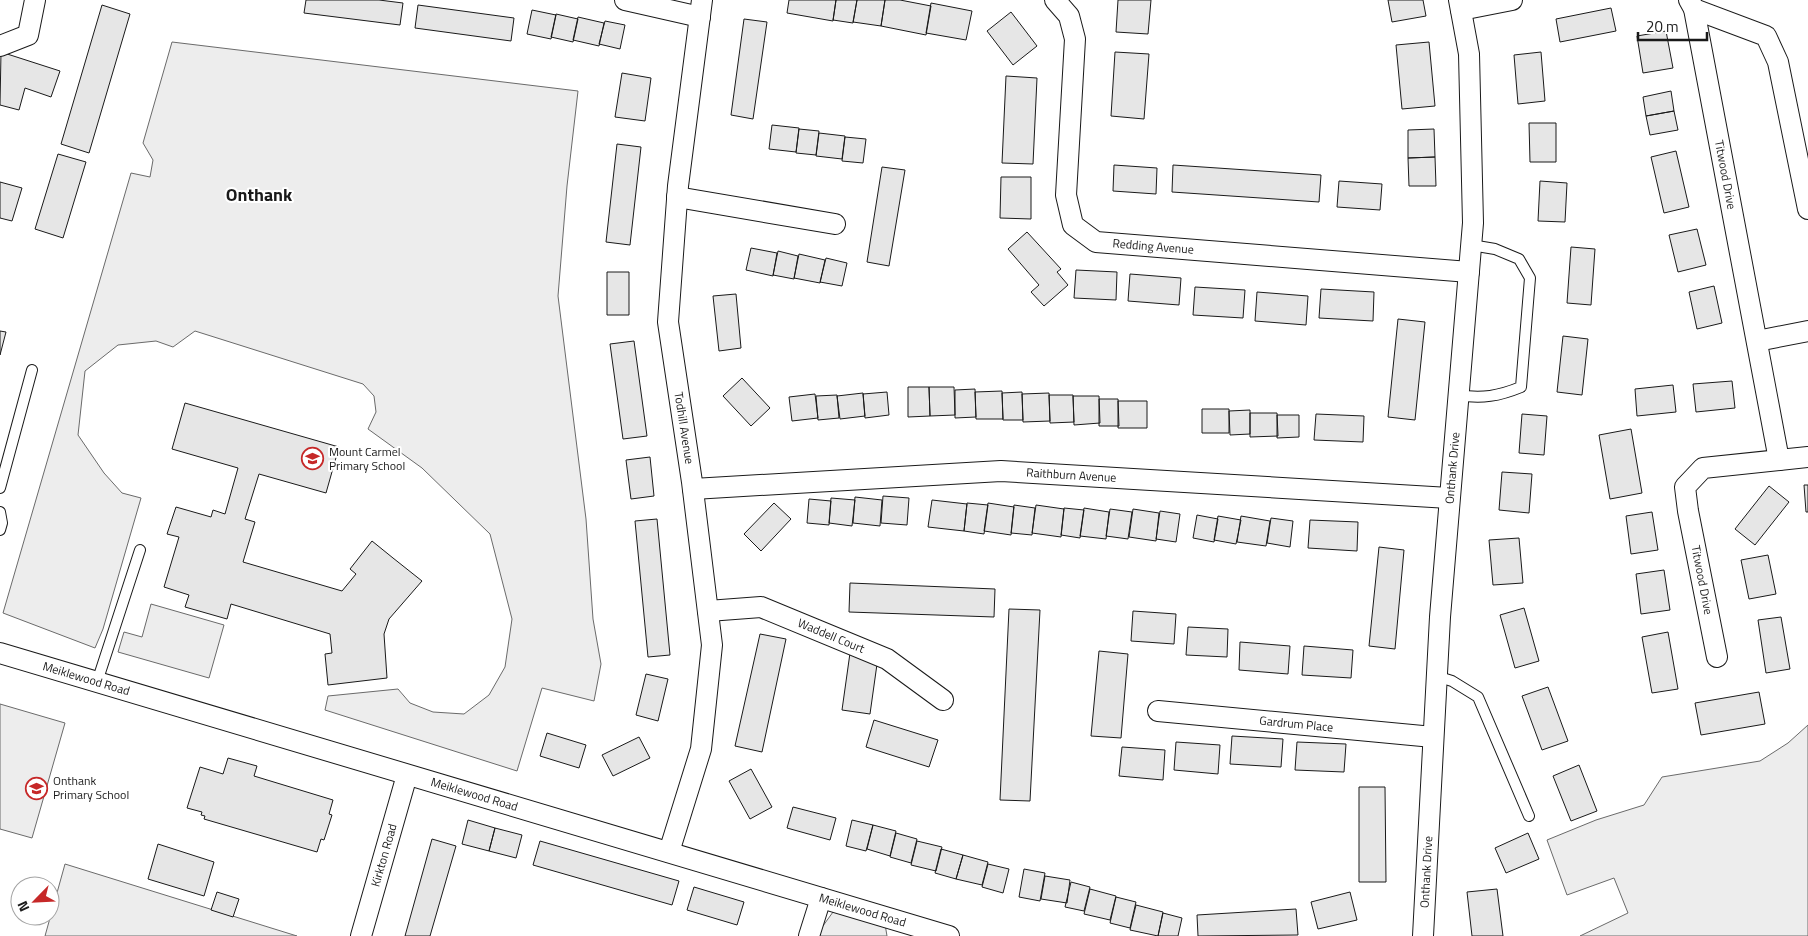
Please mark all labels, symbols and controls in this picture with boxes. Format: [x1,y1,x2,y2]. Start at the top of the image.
scale bar [1638,10,1707,42]
text: 20 m [1646,15,1679,38]
street label: Titwood Drive [1710,138,1742,211]
district label: Onthank [226,181,293,208]
street label: Redding Avenue [1112,233,1195,259]
street label: Todhill Avenue [669,391,700,465]
street label: Onthank Drive [1440,431,1464,505]
place label: Mount Carmel Primary School [329,442,405,475]
school or university icon: Mount Carmel Primary School [301,447,325,471]
street label: Raithburn Avenue [1026,463,1117,487]
street label: Titwood Drive [1686,544,1719,616]
street label: Waddell Court [795,613,868,658]
street label: Meiklewood Road [41,656,132,700]
street label: Gardrum Place [1259,711,1334,737]
place label: Onthank Primary School [53,771,129,804]
street label: Meiklewood Road [429,772,520,816]
school or university icon: Onthank Primary School [25,776,49,800]
street label: Kirkton Road [366,821,402,889]
street label: Onthank Drive [1415,836,1437,909]
north arrow [10,876,60,926]
street label: Meiklewood Road [817,888,908,932]
text: N [11,898,34,915]

